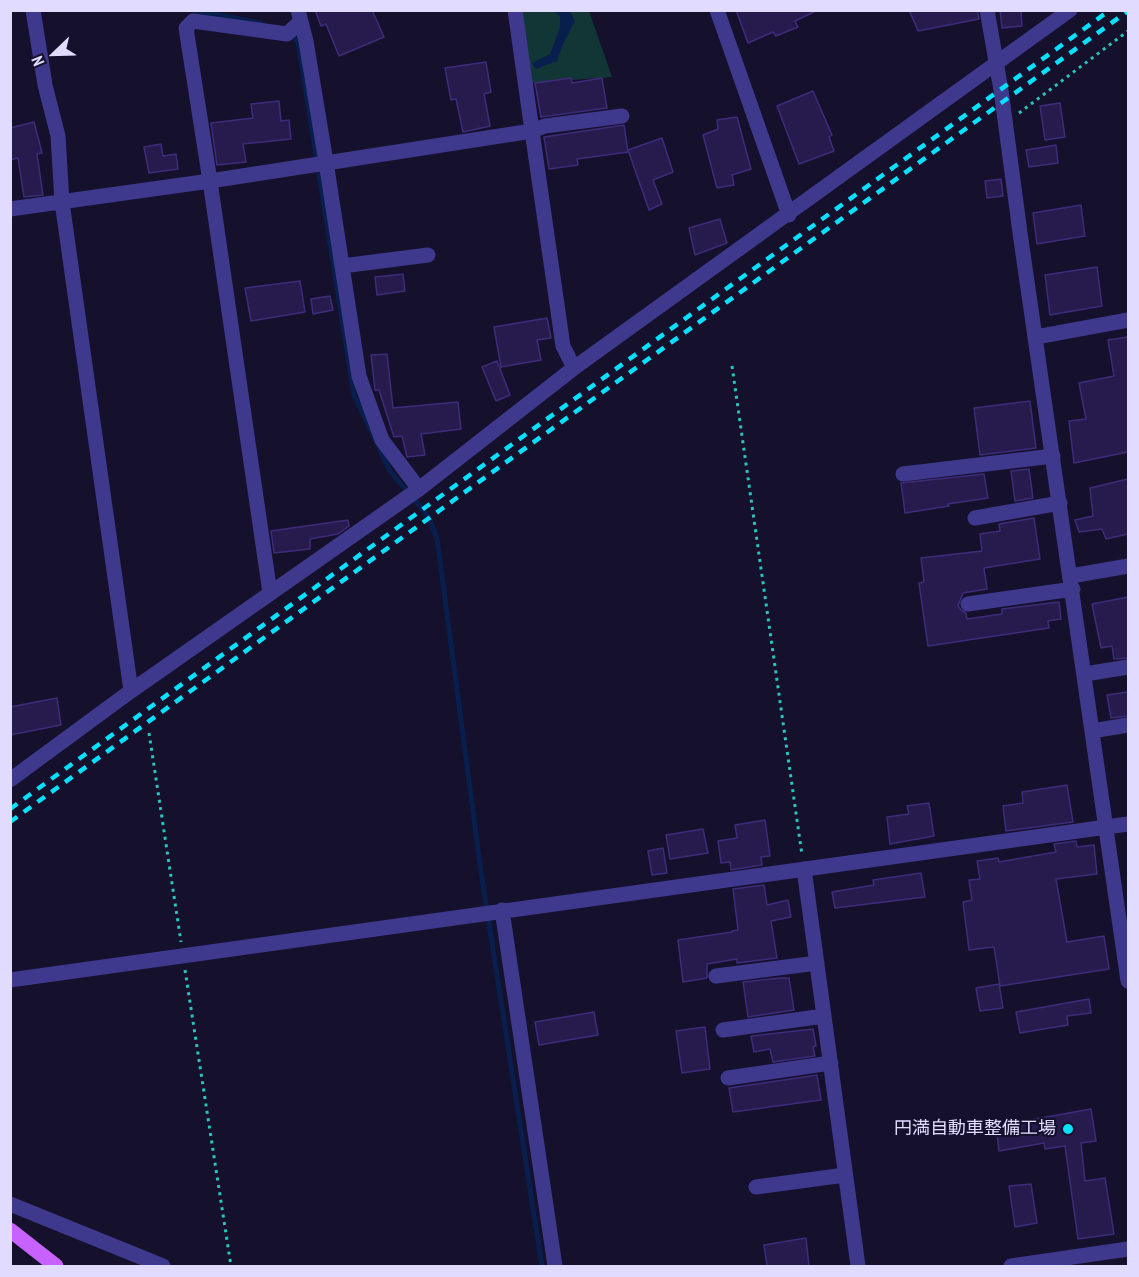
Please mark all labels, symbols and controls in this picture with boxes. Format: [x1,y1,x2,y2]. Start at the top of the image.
north arrow [24,24,84,84]
text: N [27,53,48,69]
place label: 円満自動車整備工場 [894,1118,1056,1140]
marker: 円満自動車整備工場 [1061,1122,1075,1136]

